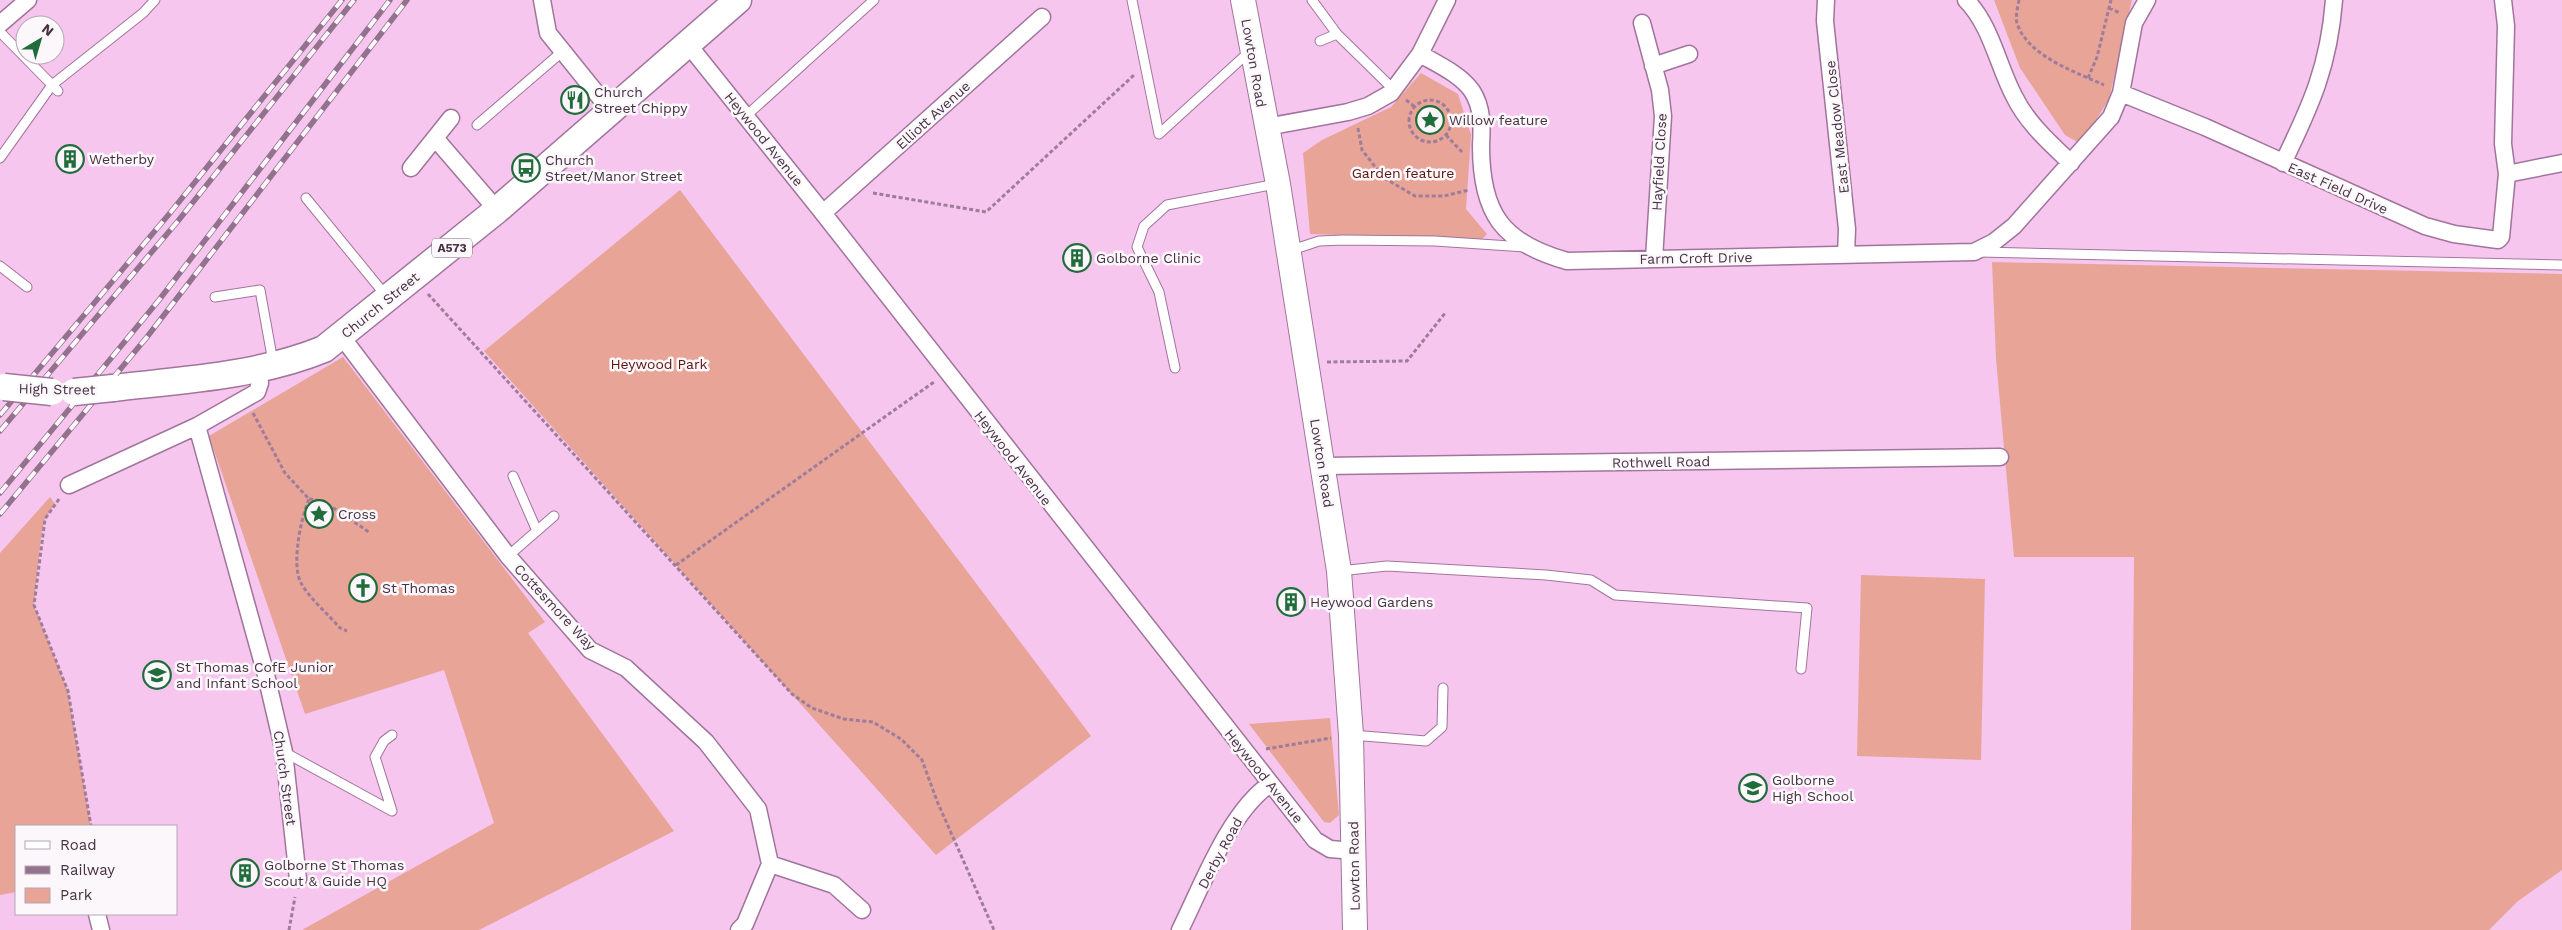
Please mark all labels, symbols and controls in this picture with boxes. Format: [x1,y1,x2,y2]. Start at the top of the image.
north arrow [15,15,65,65]
street label: Lowton Road [1238,17,1270,109]
text: N [39,20,57,39]
street label: East Meadow Close [1822,60,1852,194]
street label: Elliott Avenue [893,78,973,152]
place label: Church Street Chippy [594,84,688,116]
restaurant icon: Church Street Chippy [560,85,590,115]
street label: Heywood Avenue [721,89,807,189]
place icon: Willow feature [1415,105,1445,135]
place label: Willow feature [1449,112,1548,128]
street label: Hayfield Close [1648,113,1670,211]
building icon: Wetherby [55,144,85,174]
place label: Wetherby [89,151,155,167]
place label: Church Street/Manor Street [545,152,683,184]
bus stop icon: Church Street/Manor Street [511,153,541,183]
street label: East Field Drive [2285,159,2391,217]
park label: Garden feature [1352,165,1454,181]
road number: A573 [432,238,472,258]
building icon: Golborne Clinic [1062,243,1092,273]
street label: Farm Croft Drive [1639,249,1753,267]
place label: Golborne Clinic [1096,250,1201,266]
street label: Church Street [338,269,422,341]
park label: Heywood Park [610,356,708,372]
street label: High Street [18,380,96,398]
street label: Heywood Avenue [971,407,1055,509]
street label: Lowton Road [1307,417,1337,509]
street label: Rothwell Road [1612,453,1710,471]
place icon: Cross [304,499,334,529]
place label: Cross [338,506,376,522]
street label: Cottesmore Way [511,561,599,654]
church icon: St Thomas [348,573,378,603]
place label: St Thomas [382,580,455,596]
building icon: Heywood Gardens [1276,587,1306,617]
place label: Heywood Gardens [1310,594,1433,610]
place label: St Thomas CofE Junior and Infant School [176,659,334,691]
school or university icon: St Thomas CofE Junior and Infant School [142,660,172,690]
street label: Heywood Avenue [1221,726,1307,826]
street label: Church Street [270,729,300,827]
place label: Golborne High School [1772,772,1854,804]
school or university icon: Golborne High School [1738,773,1768,803]
street label: Derby Road [1195,815,1245,891]
street label: Lowton Road [1345,821,1363,911]
legend [15,825,178,915]
text: Road [60,836,97,854]
place label: Golborne St Thomas Scout & Guide HQ [264,857,404,889]
building icon: Golborne St Thomas Scout & Guide HQ [230,858,260,888]
text: Railway [60,861,115,879]
text: Park [60,886,93,904]

